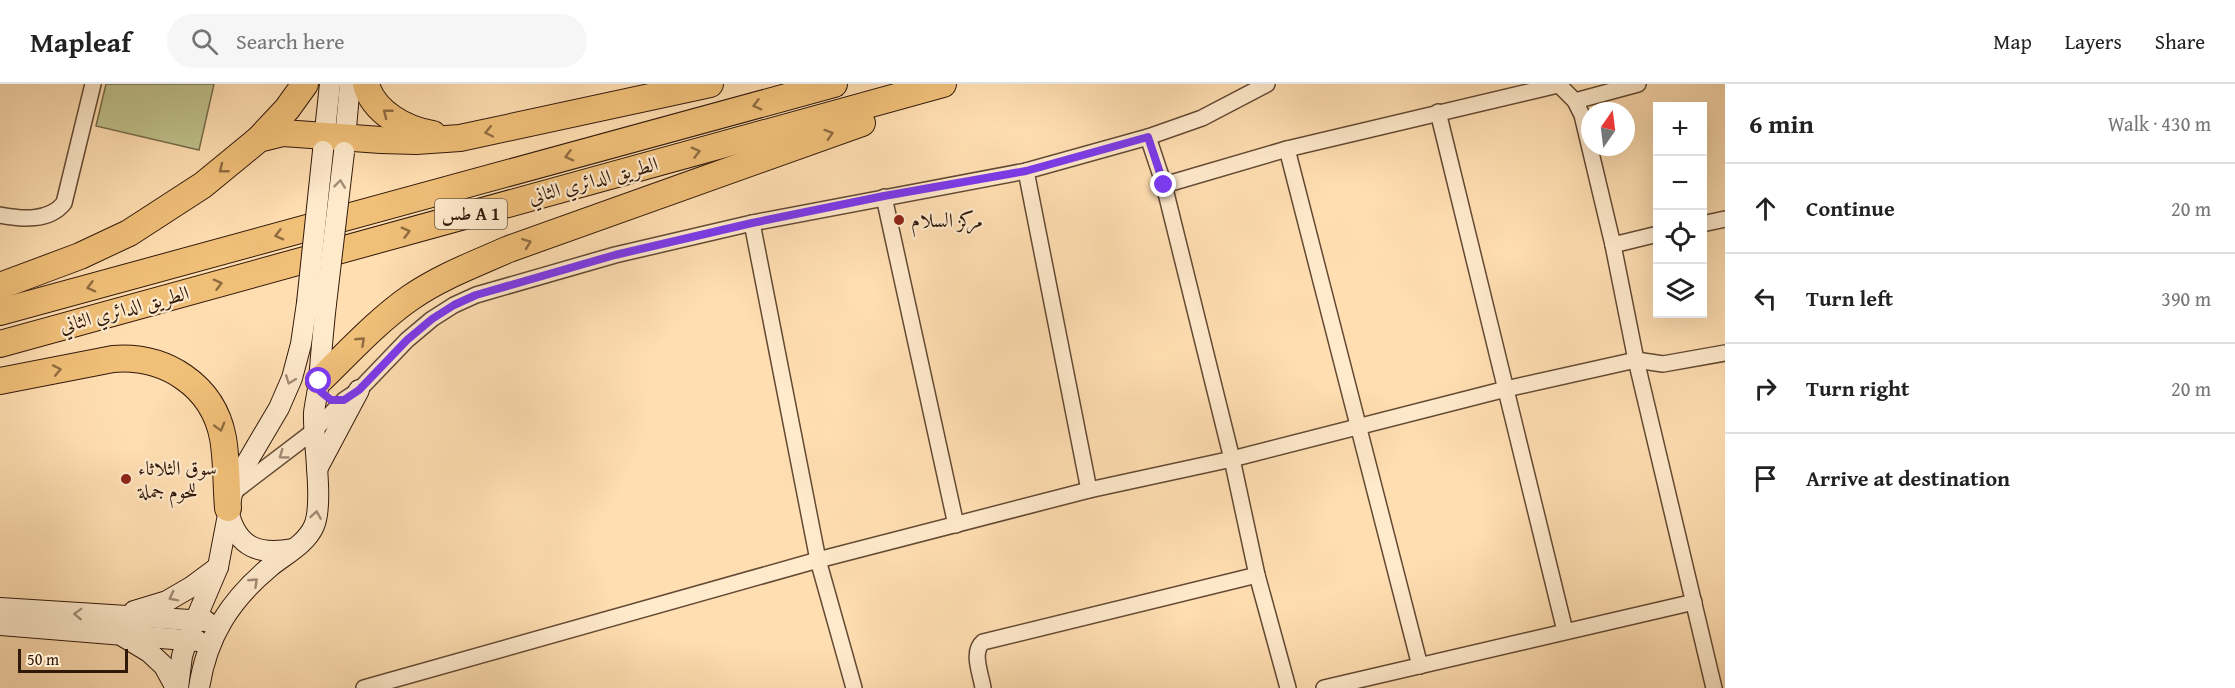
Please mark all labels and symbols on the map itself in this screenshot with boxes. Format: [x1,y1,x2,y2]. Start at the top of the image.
one-way arrow [752,98,763,110]
north arrow [1581,102,1635,156]
one-way arrow [383,110,394,121]
one-way arrow [484,124,494,137]
one-way arrow [823,129,834,141]
one-way arrow [690,147,700,159]
street label: الطريق الدائري الثاني [525,148,661,213]
one-way arrow [564,149,574,162]
one-way arrow [219,162,230,173]
route end [1150,171,1176,197]
one-way arrow [333,179,346,188]
road number: طس A 1 [435,199,507,229]
place label: مركز السلام [911,205,983,238]
marker: مركز السلام [892,213,906,227]
one-way arrow [400,227,411,239]
one-way arrow [274,228,284,241]
one-way arrow [521,237,532,250]
street label: الطريق الدائري الثاني [56,277,192,342]
one-way arrow [213,278,223,291]
one-way arrow [86,279,96,292]
one-way arrow [354,337,364,348]
one-way arrow [52,364,62,377]
route start [305,367,331,393]
one-way arrow [285,375,298,385]
one-way arrow [212,422,225,432]
one-way arrow [278,448,289,459]
place label: سوق الثلاثاء للحوم جملة [137,453,217,509]
marker: سوق الثلاثاء للحوم جملة [119,472,133,486]
one-way arrow [309,510,322,520]
one-way arrow [247,578,257,589]
one-way arrow [169,590,179,601]
one-way arrow [74,608,83,620]
scale bar [18,646,128,674]

